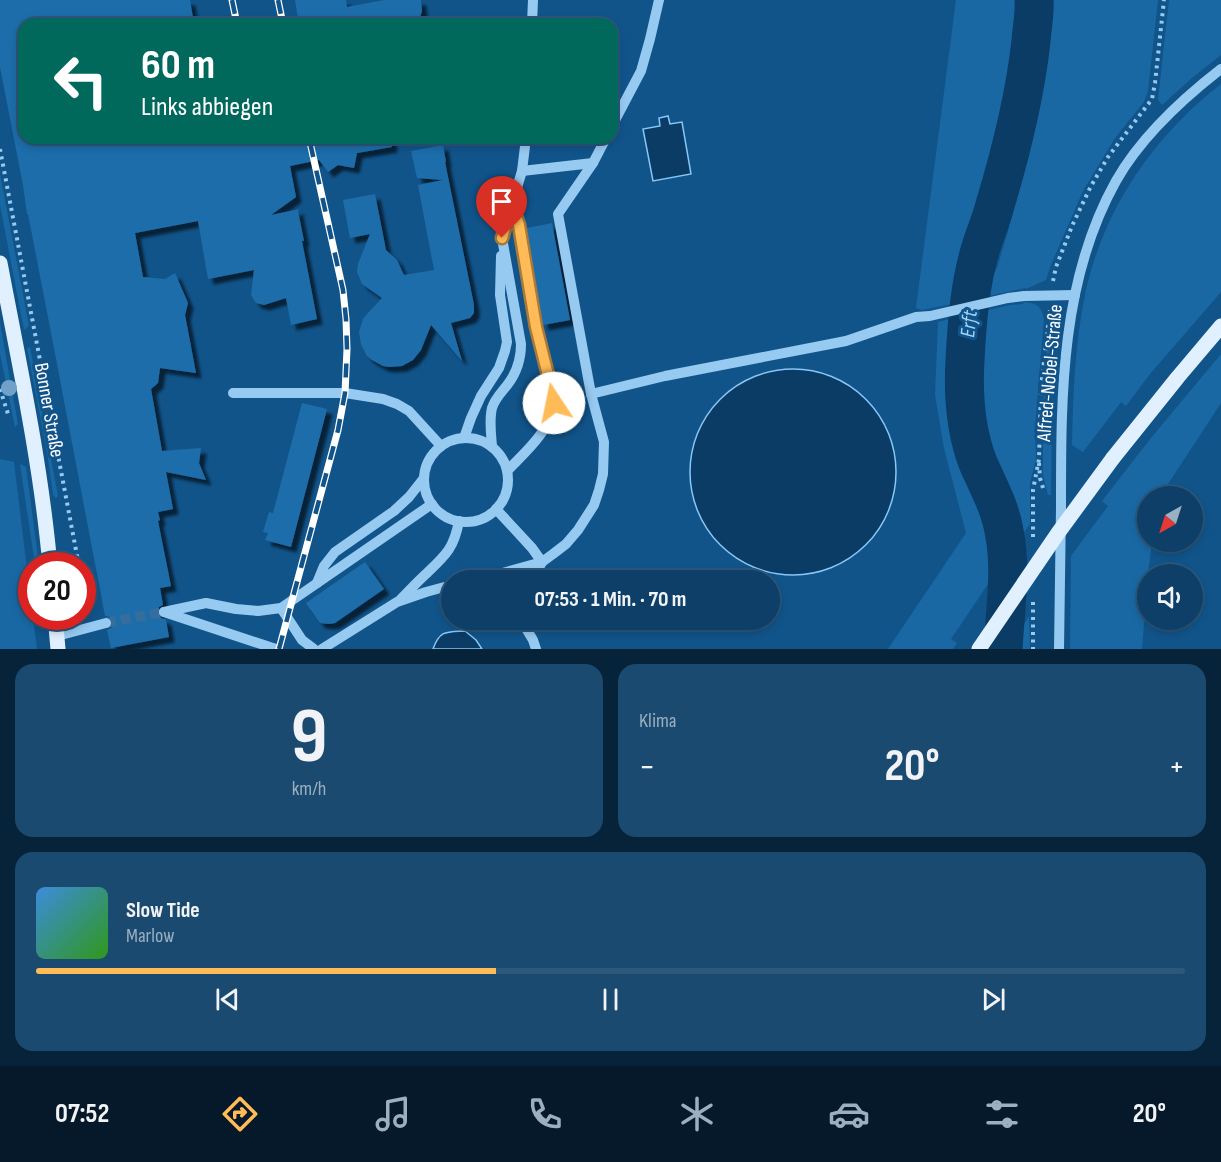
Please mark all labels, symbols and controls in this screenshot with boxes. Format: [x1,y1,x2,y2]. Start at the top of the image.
text: 60 m [141,40,215,91]
icon: left [42,42,120,120]
text: Links abbiegen [141,91,273,123]
pin [476,176,527,238]
icon: arrive [485,185,518,218]
street label: Alfred-Nobel-Straße [1032,303,1068,444]
water label: Erft [955,309,983,339]
street label: Bonner Straße [29,361,69,459]
position arrow [522,371,586,435]
north arrow [1137,486,1203,552]
map controls [1137,486,1203,630]
speed limit sign: 20 [18,552,96,630]
button: sound [1137,564,1203,630]
text: 07:53 · 1 Min. · 70 m [535,586,686,613]
text: 9 [291,691,327,784]
text: Klima [639,709,677,733]
text: 20° [884,739,940,794]
text: − [639,747,655,787]
text: + [1169,747,1185,787]
text: km/h [292,777,326,801]
text: Slow Tide [126,897,200,924]
text: Marlow [126,924,174,948]
icon: previous [211,983,244,1016]
icon: pause [594,983,627,1016]
icon: next [977,983,1010,1016]
icon: directions [219,1093,261,1135]
icon: music [372,1093,414,1135]
icon: phone [524,1093,566,1135]
icon: climate [676,1093,718,1135]
icon: car [828,1093,870,1135]
icon: filters [981,1093,1023,1135]
text: 07:52 [55,1098,109,1130]
text: 20° [1133,1098,1166,1130]

